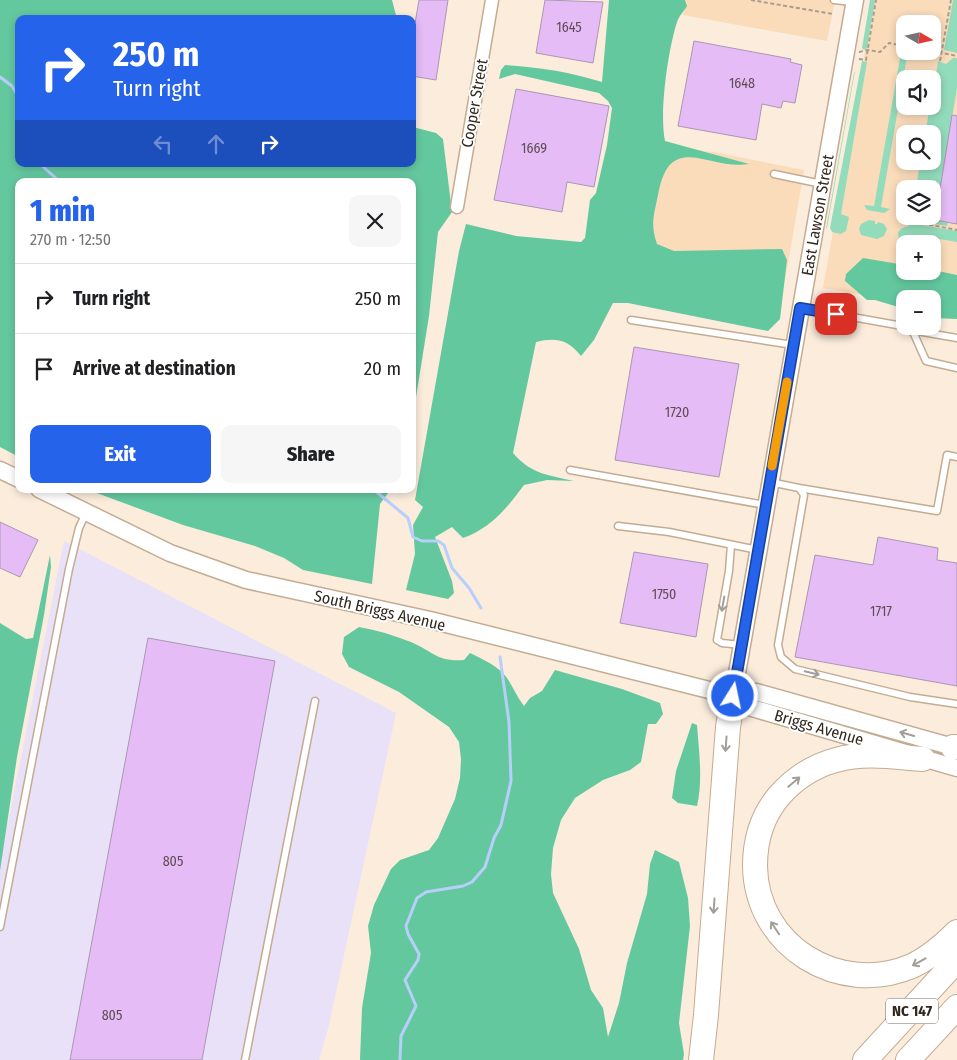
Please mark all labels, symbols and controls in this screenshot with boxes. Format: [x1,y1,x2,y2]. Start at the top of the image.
north arrow [896,15,941,60]
map controls [896,15,941,335]
house number: 1645 [556,19,582,36]
text: 250 m [113,33,200,75]
icon: right [30,35,95,100]
street label: Cooper Street [457,56,492,149]
button: sound [896,70,941,115]
text: Turn right [113,75,201,102]
house number: 1648 [729,75,755,92]
button: search [896,125,941,170]
icon: left [149,130,177,158]
icon: ahead [202,130,230,158]
icon: right [255,130,283,158]
house number: 1669 [521,140,547,157]
street label: East Lawson Street [797,152,838,277]
button: layers [896,180,941,225]
text: 1 min [30,193,95,229]
button: close [349,195,401,247]
text: 270 m · 12:50 [30,230,111,249]
button: + [896,235,941,280]
icon: right [30,285,58,313]
text: Turn right [73,287,150,310]
text: 250 m [355,287,401,310]
button: − [896,290,941,335]
pin [815,293,857,335]
icon: arrive [822,300,850,328]
icon: arrive [30,355,58,383]
text: Arrive at destination [73,357,236,380]
text: 20 m [364,357,401,380]
house number: 1720 [665,404,689,421]
button: Exit [30,425,211,483]
button: Share [221,425,401,483]
street label: South Briggs Avenue [312,586,447,635]
house number: 1750 [652,586,676,603]
one-way arrow [717,596,727,612]
house number: 1717 [870,603,892,620]
position arrow [706,669,758,721]
one-way arrow [803,669,819,678]
street label: Briggs Avenue [772,706,866,749]
one-way arrow [899,729,915,738]
one-way arrow [722,736,731,752]
one-way arrow [787,776,800,787]
house number: 805 [163,853,183,870]
one-way arrow [710,898,719,914]
one-way arrow [770,921,780,935]
one-way arrow [912,957,927,967]
road number: NC 147 [886,998,938,1024]
house number: 805 [102,1007,122,1024]

